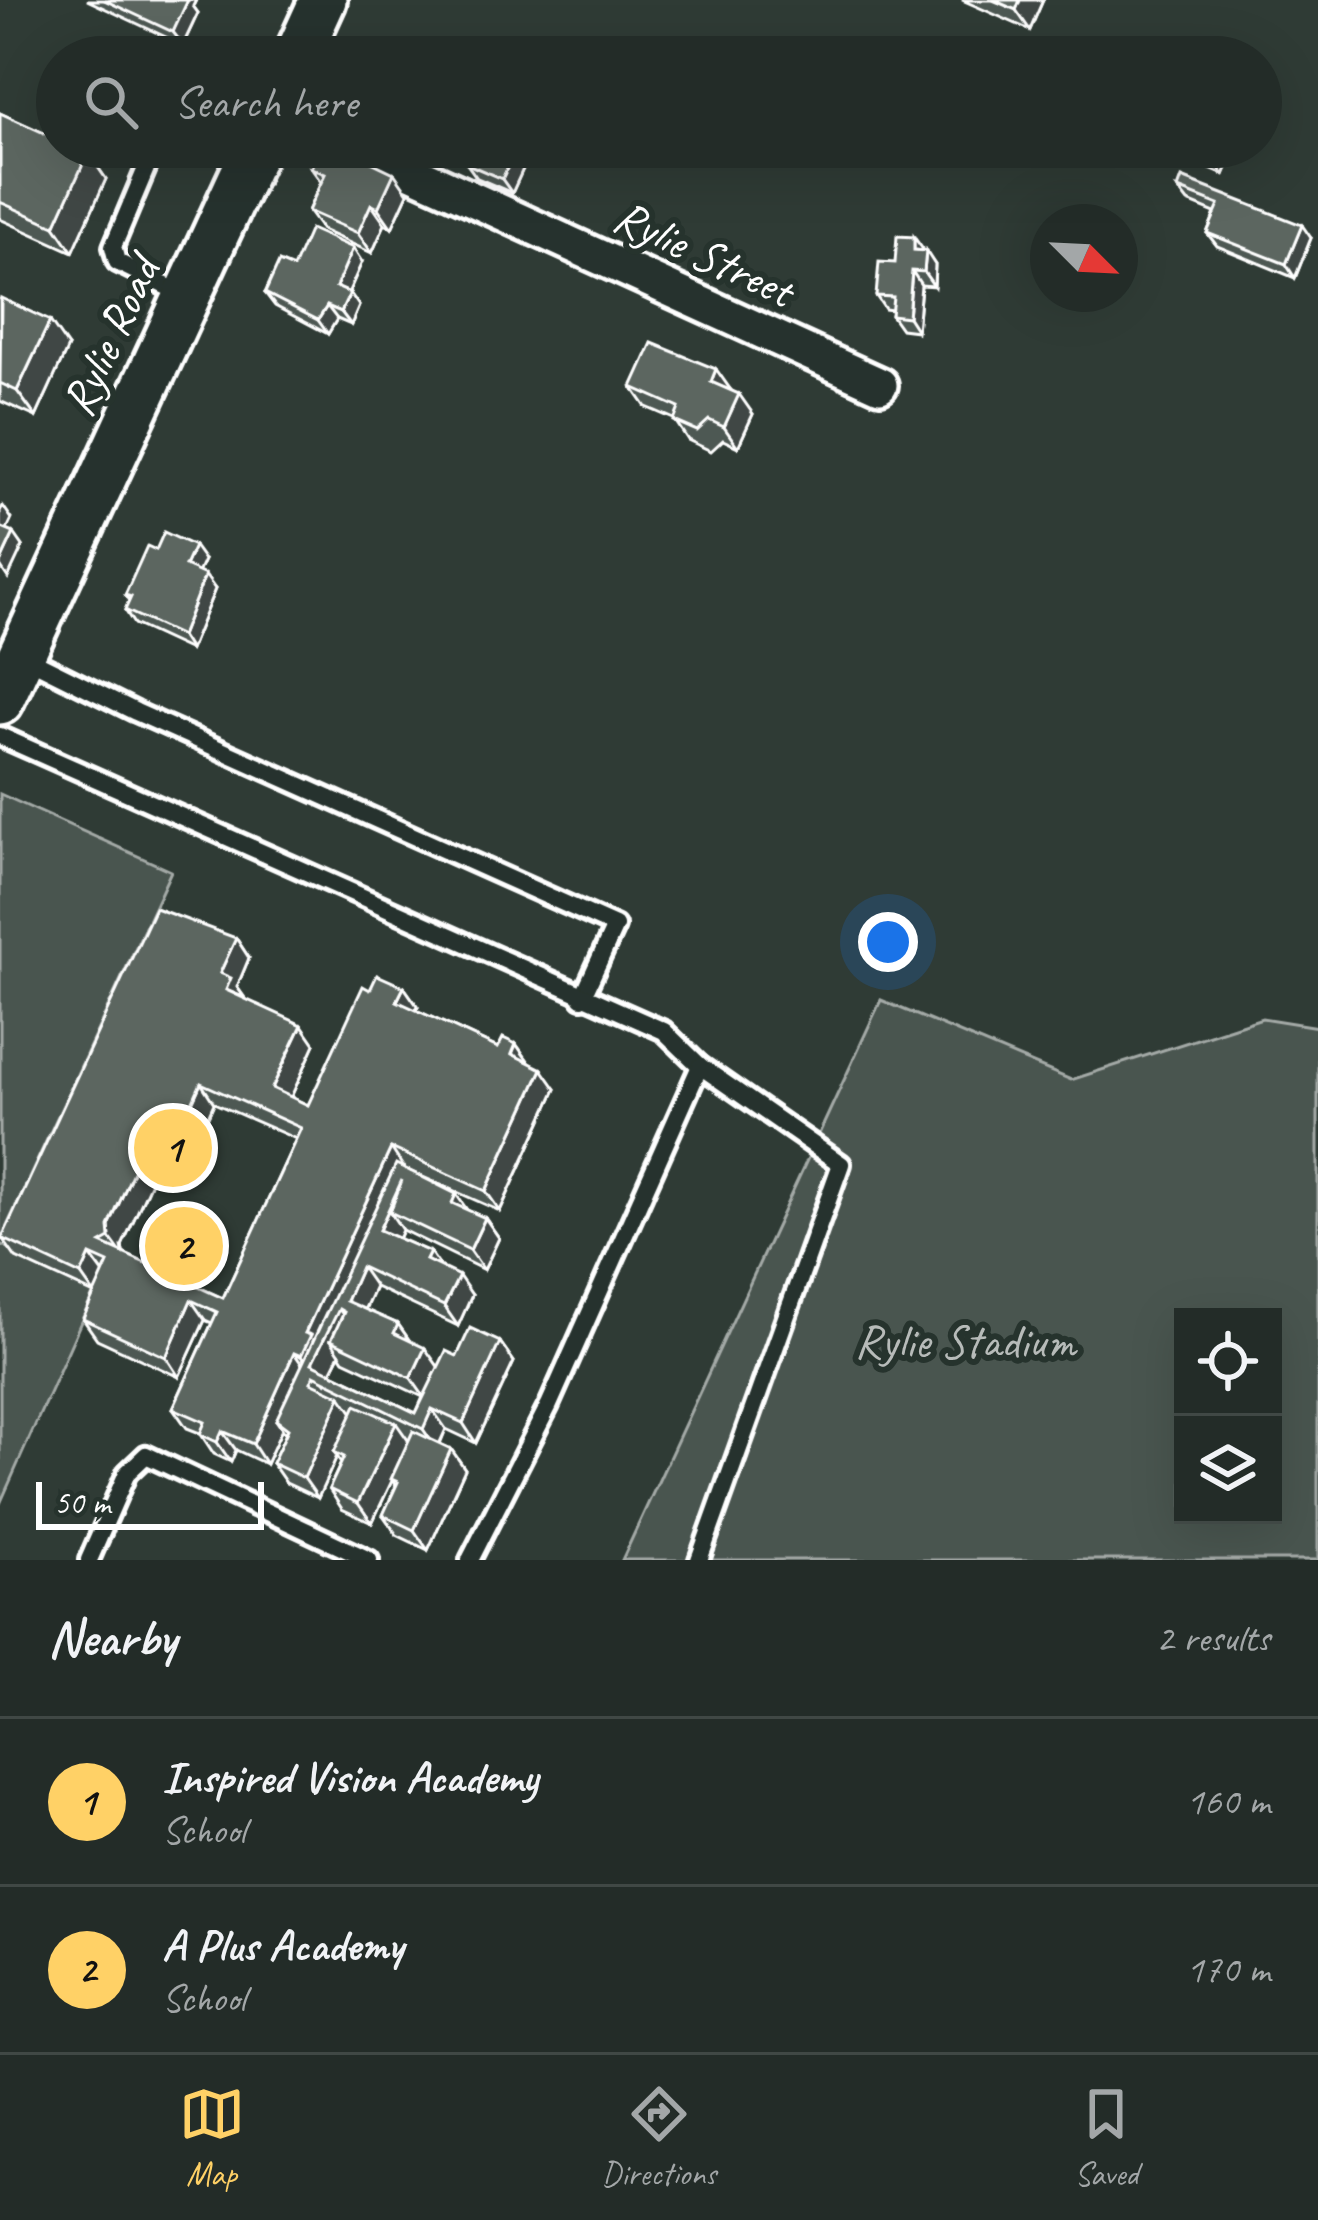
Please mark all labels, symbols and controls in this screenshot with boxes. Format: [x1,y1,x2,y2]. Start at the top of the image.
search box [36,36,1282,168]
icon: search [78,69,144,135]
text: Search here [174,74,357,131]
street label: Rylie Street [605,185,806,322]
north arrow [1030,204,1138,312]
street label: Rylie Road [47,241,176,425]
your location [858,912,918,972]
pin: 1 [134,1103,212,1193]
pin: 2 [145,1201,223,1291]
map controls [1174,1308,1282,1524]
button: locate [1174,1308,1282,1416]
park label: Rylie Stadium [855,1311,1078,1371]
button: layers [1174,1416,1282,1524]
scale bar [36,1476,264,1529]
text: 50 m [54,1482,110,1524]
text: Nearby [48,1606,176,1670]
text: 2 results [1156,1614,1270,1663]
text: Inspired Vision Academy [162,1749,538,1806]
text: 1 [78,1777,96,1826]
text: 160 m [1186,1777,1270,1826]
text: School [162,1806,246,1855]
text: A Plus Academy [162,1917,403,1974]
text: 2 [78,1945,96,1994]
text: 170 m [1186,1945,1270,1994]
text: School [162,1974,246,2023]
tab: Map [179,2081,245,2195]
tab: Directions [602,2081,716,2195]
tab: Saved [1073,2081,1139,2195]

